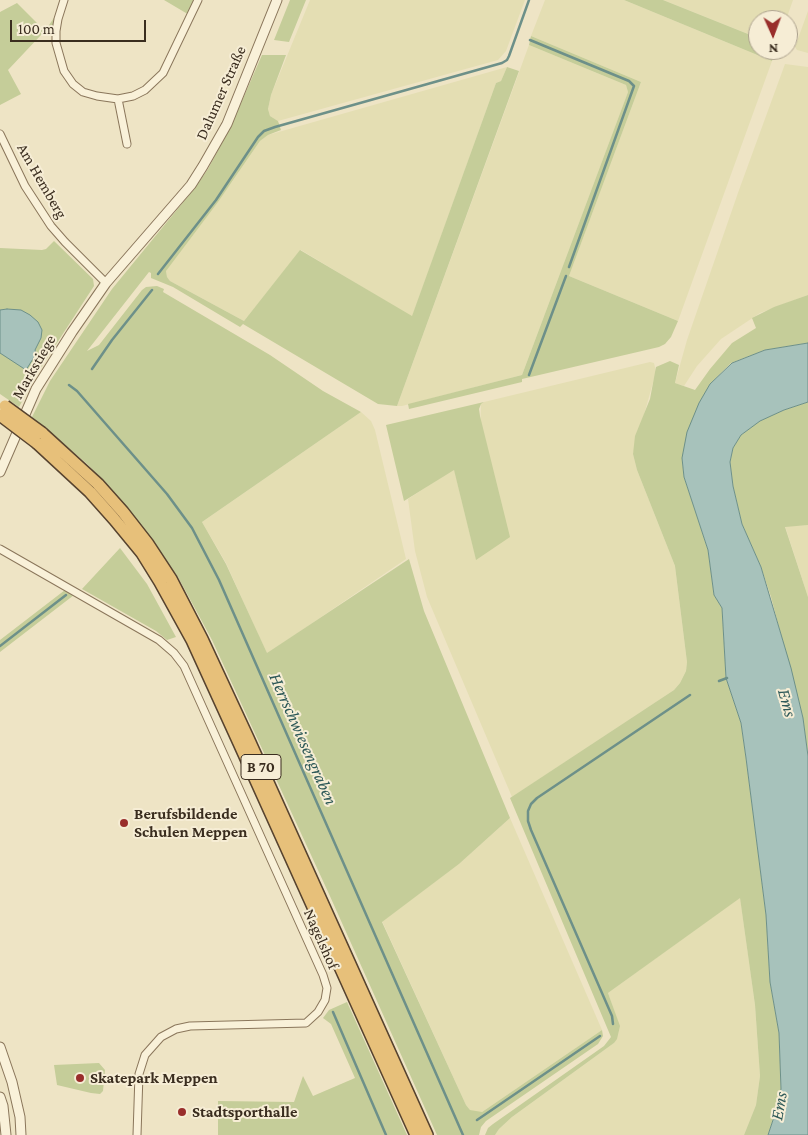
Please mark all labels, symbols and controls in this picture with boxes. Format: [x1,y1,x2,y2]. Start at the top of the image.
scale bar [12,10,149,42]
north arrow [748,10,798,60]
text: 100 m [18,21,55,37]
text: N [768,41,779,57]
street label: Dalumer Straße [192,43,250,143]
street label: Am Hemberg [13,140,71,222]
street label: Markstiege [8,331,60,403]
water label: Herrschwiesengraben [264,670,342,808]
water label: Ems [773,686,801,720]
road number: B 70 [241,754,281,780]
place label: Berufsbildende Schulen Meppen [134,804,247,842]
marker: Berufsbildende Schulen Meppen [118,817,130,829]
street label: Nagelshof [299,906,343,972]
place label: Skatepark Meppen [90,1068,218,1088]
marker: Skatepark Meppen [74,1072,86,1084]
water label: Ems [766,1090,792,1122]
place label: Stadtsporthalle [192,1102,297,1122]
marker: Stadtsporthalle [176,1106,188,1118]

